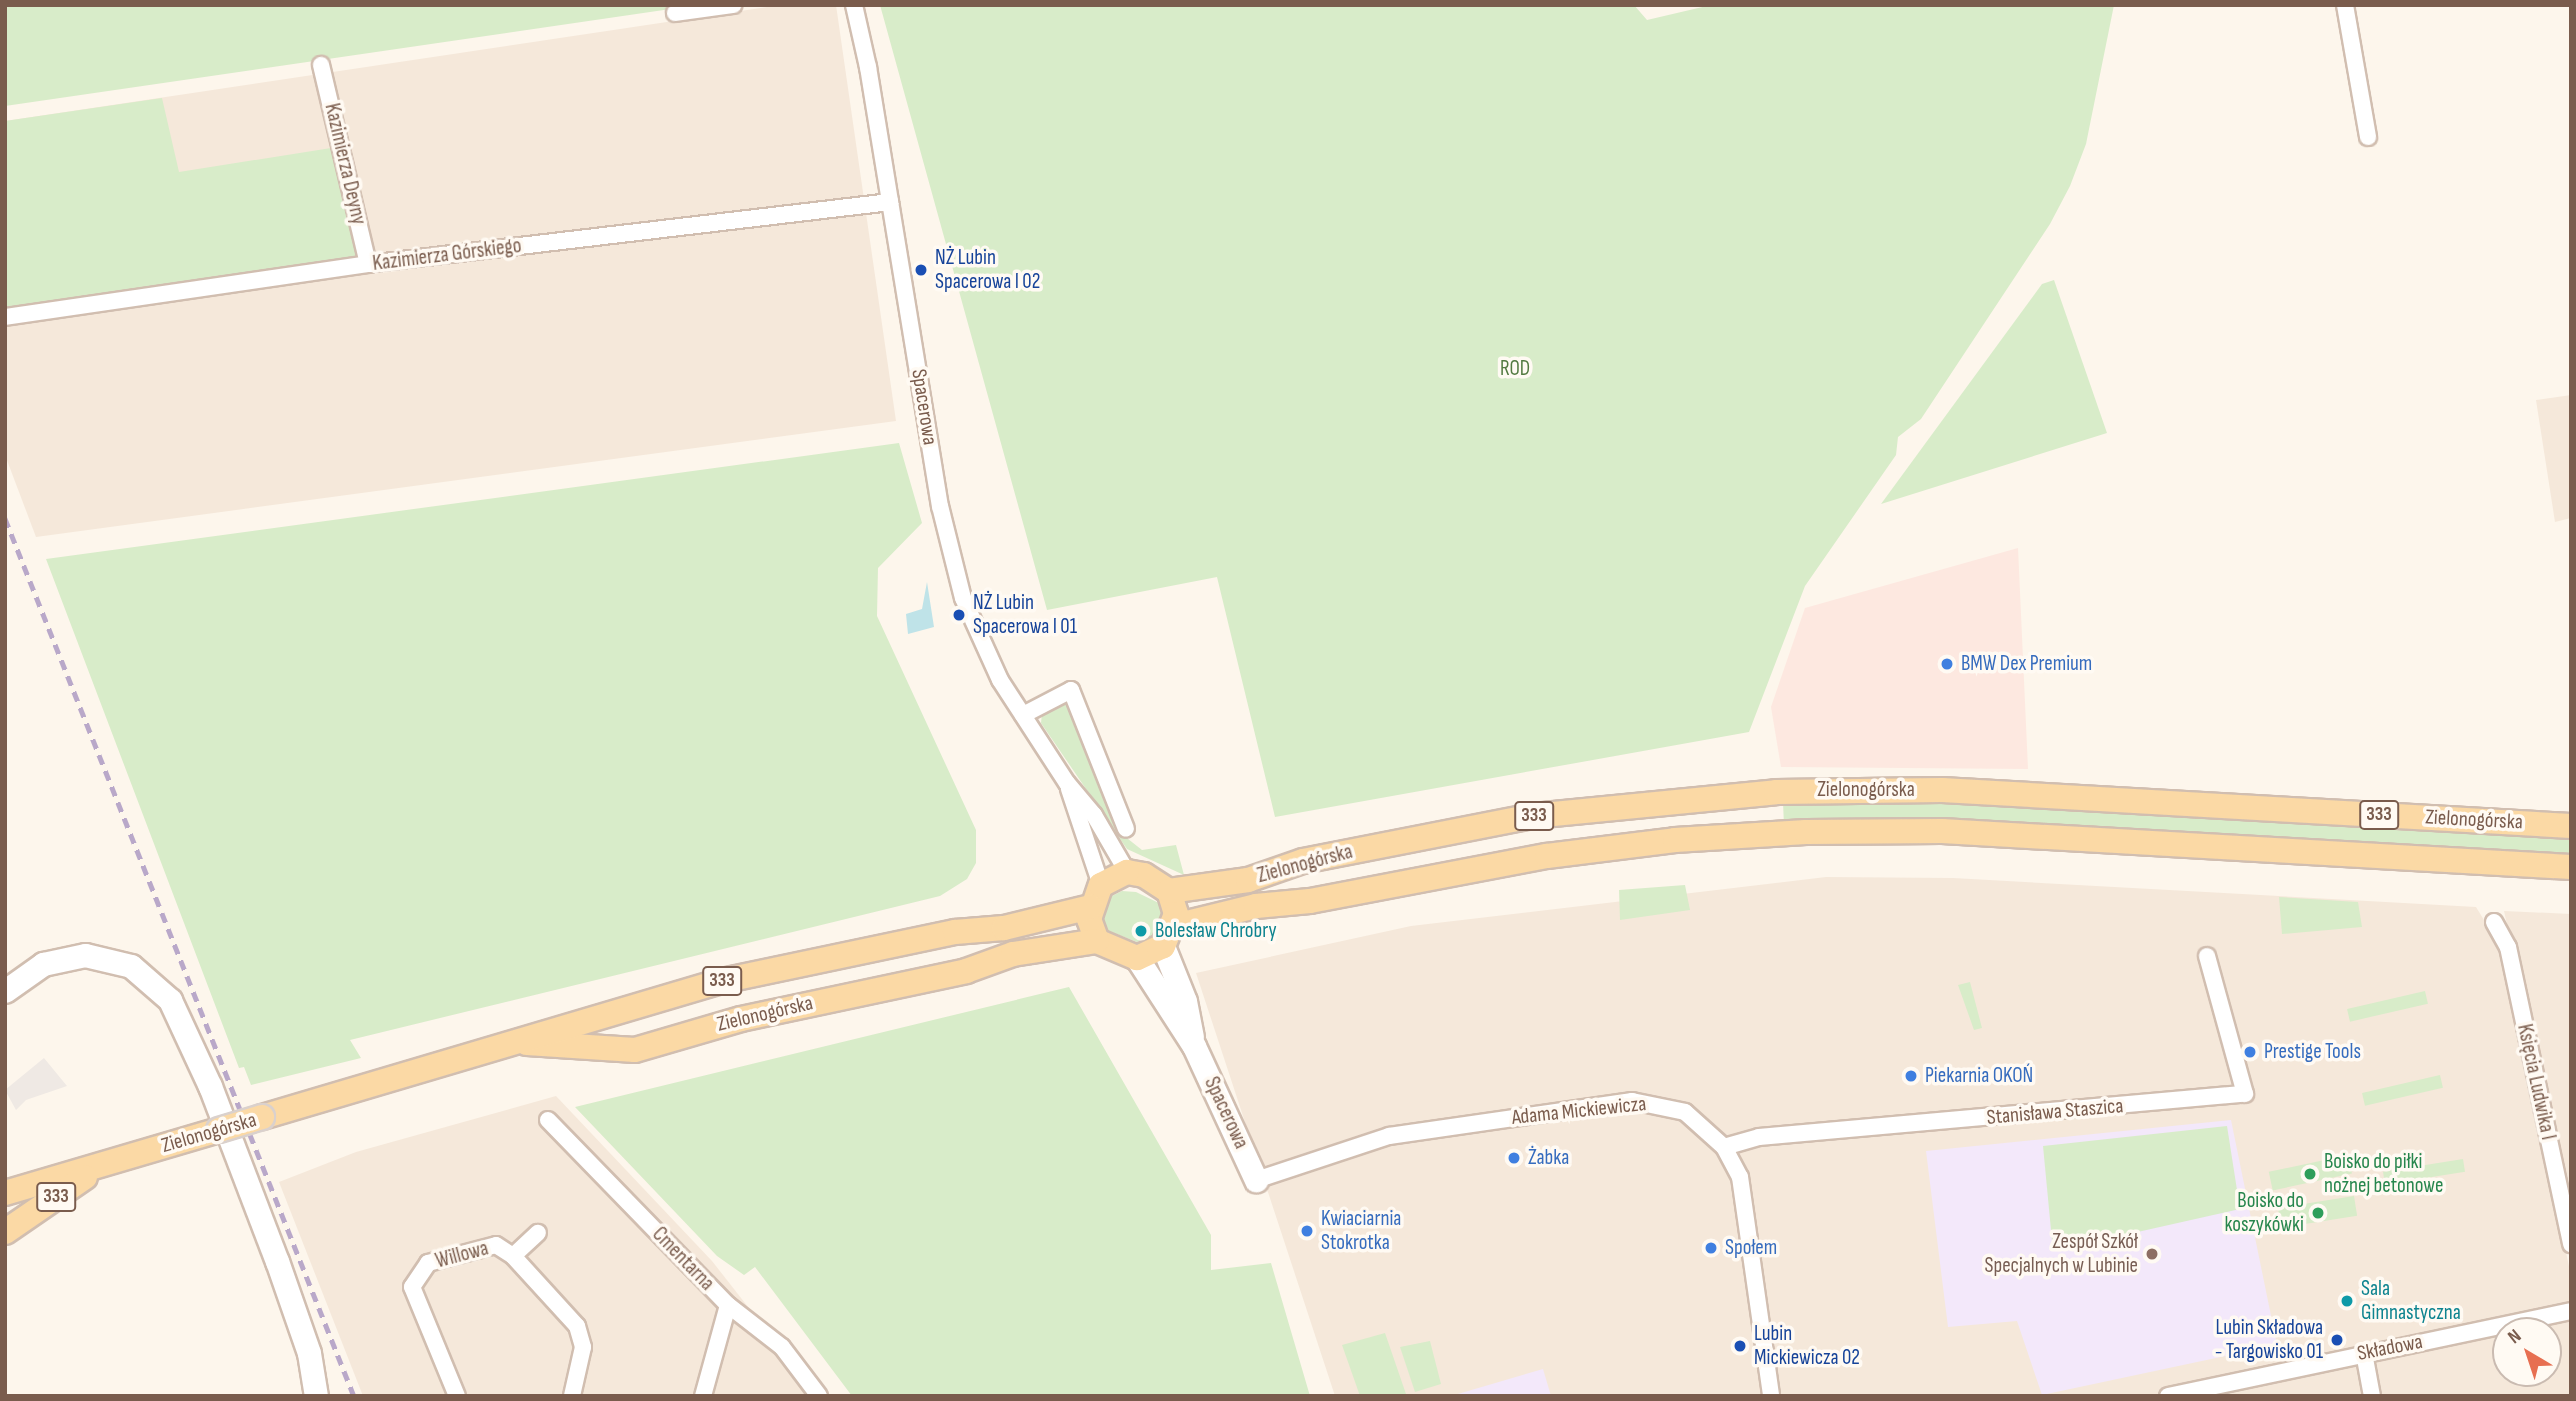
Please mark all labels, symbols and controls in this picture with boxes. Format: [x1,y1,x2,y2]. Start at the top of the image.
street label: Kazimierza Deyny [319,101,371,227]
street label: Kazimierza Górskiego [371,233,523,277]
place label: NŻ Lubin Spacerowa I 02 [935,245,1040,295]
marker: NŻ Lubin Spacerowa I 02 [913,262,929,278]
park label: ROD [1500,356,1530,382]
street label: Spacerowa [906,367,942,447]
place label: NŻ Lubin Spacerowa I 01 [973,590,1077,640]
marker: NŻ Lubin Spacerowa I 01 [951,607,967,623]
place label: BMW Dex Premium [1961,651,2092,677]
marker: BMW Dex Premium [1939,656,1955,672]
street label: Zielonogórska [1817,777,1915,803]
road number: 333 [1513,800,1555,832]
road number: 333 [2358,800,2400,830]
street label: Zielonogórska [2425,805,2523,835]
street label: Zielonogórska [1255,839,1355,889]
place label: Bolesław Chrobry [1155,918,1277,944]
marker: Bolesław Chrobry [1133,923,1149,939]
road number: 333 [701,965,743,996]
street label: Zielonogórska [715,991,815,1037]
street label: Księcia Ludwika I [2511,1022,2561,1142]
place label: Prestige Tools [2264,1039,2361,1065]
marker: Prestige Tools [2242,1044,2258,1060]
place label: Piekarnia OKOŃ [1925,1063,2033,1089]
marker: Piekarnia OKOŃ [1903,1068,1919,1084]
street label: Spacerowa [1198,1073,1254,1153]
street label: Adama Mickiewicza [1511,1091,1647,1131]
street label: Stanisława Staszica [1986,1093,2124,1131]
street label: Zielonogórska [159,1107,259,1159]
place label: Żabka [1528,1145,1569,1171]
place label: Boisko do piłki nożnej betonowe [2324,1149,2443,1199]
marker: Żabka [1506,1150,1522,1166]
marker: Boisko do piłki nożnej betonowe [2302,1166,2318,1182]
road number: 333 [35,1182,77,1212]
place label: Boisko do koszykówki [2225,1188,2304,1238]
marker: Boisko do koszykówki [2310,1205,2326,1221]
place label: Kwiaciarnia Stokrotka [1321,1206,1401,1256]
street label: Cmentarna [647,1222,719,1296]
marker: Kwiaciarnia Stokrotka [1299,1223,1315,1239]
place label: Zespół Szkół Specjalnych w Lubinie [1985,1229,2138,1279]
place label: Społem [1725,1235,1777,1261]
street label: Willowa [433,1236,491,1274]
marker: Społem [1703,1240,1719,1256]
marker: Zespół Szkół Specjalnych w Lubinie [2144,1246,2160,1262]
place label: Sala Gimnastyczna [2361,1276,2461,1326]
marker: Sala Gimnastyczna [2339,1293,2355,1309]
place label: Lubin Składowa - Targowisko 01 [2215,1315,2323,1365]
north arrow [2492,1317,2562,1387]
place label: Lubin Mickiewicza 02 [1754,1321,1860,1371]
text: N [2504,1325,2526,1349]
street label: Składowa [2355,1329,2425,1367]
marker: Lubin Składowa - Targowisko 01 [2329,1332,2345,1348]
marker: Lubin Mickiewicza 02 [1732,1338,1748,1354]

